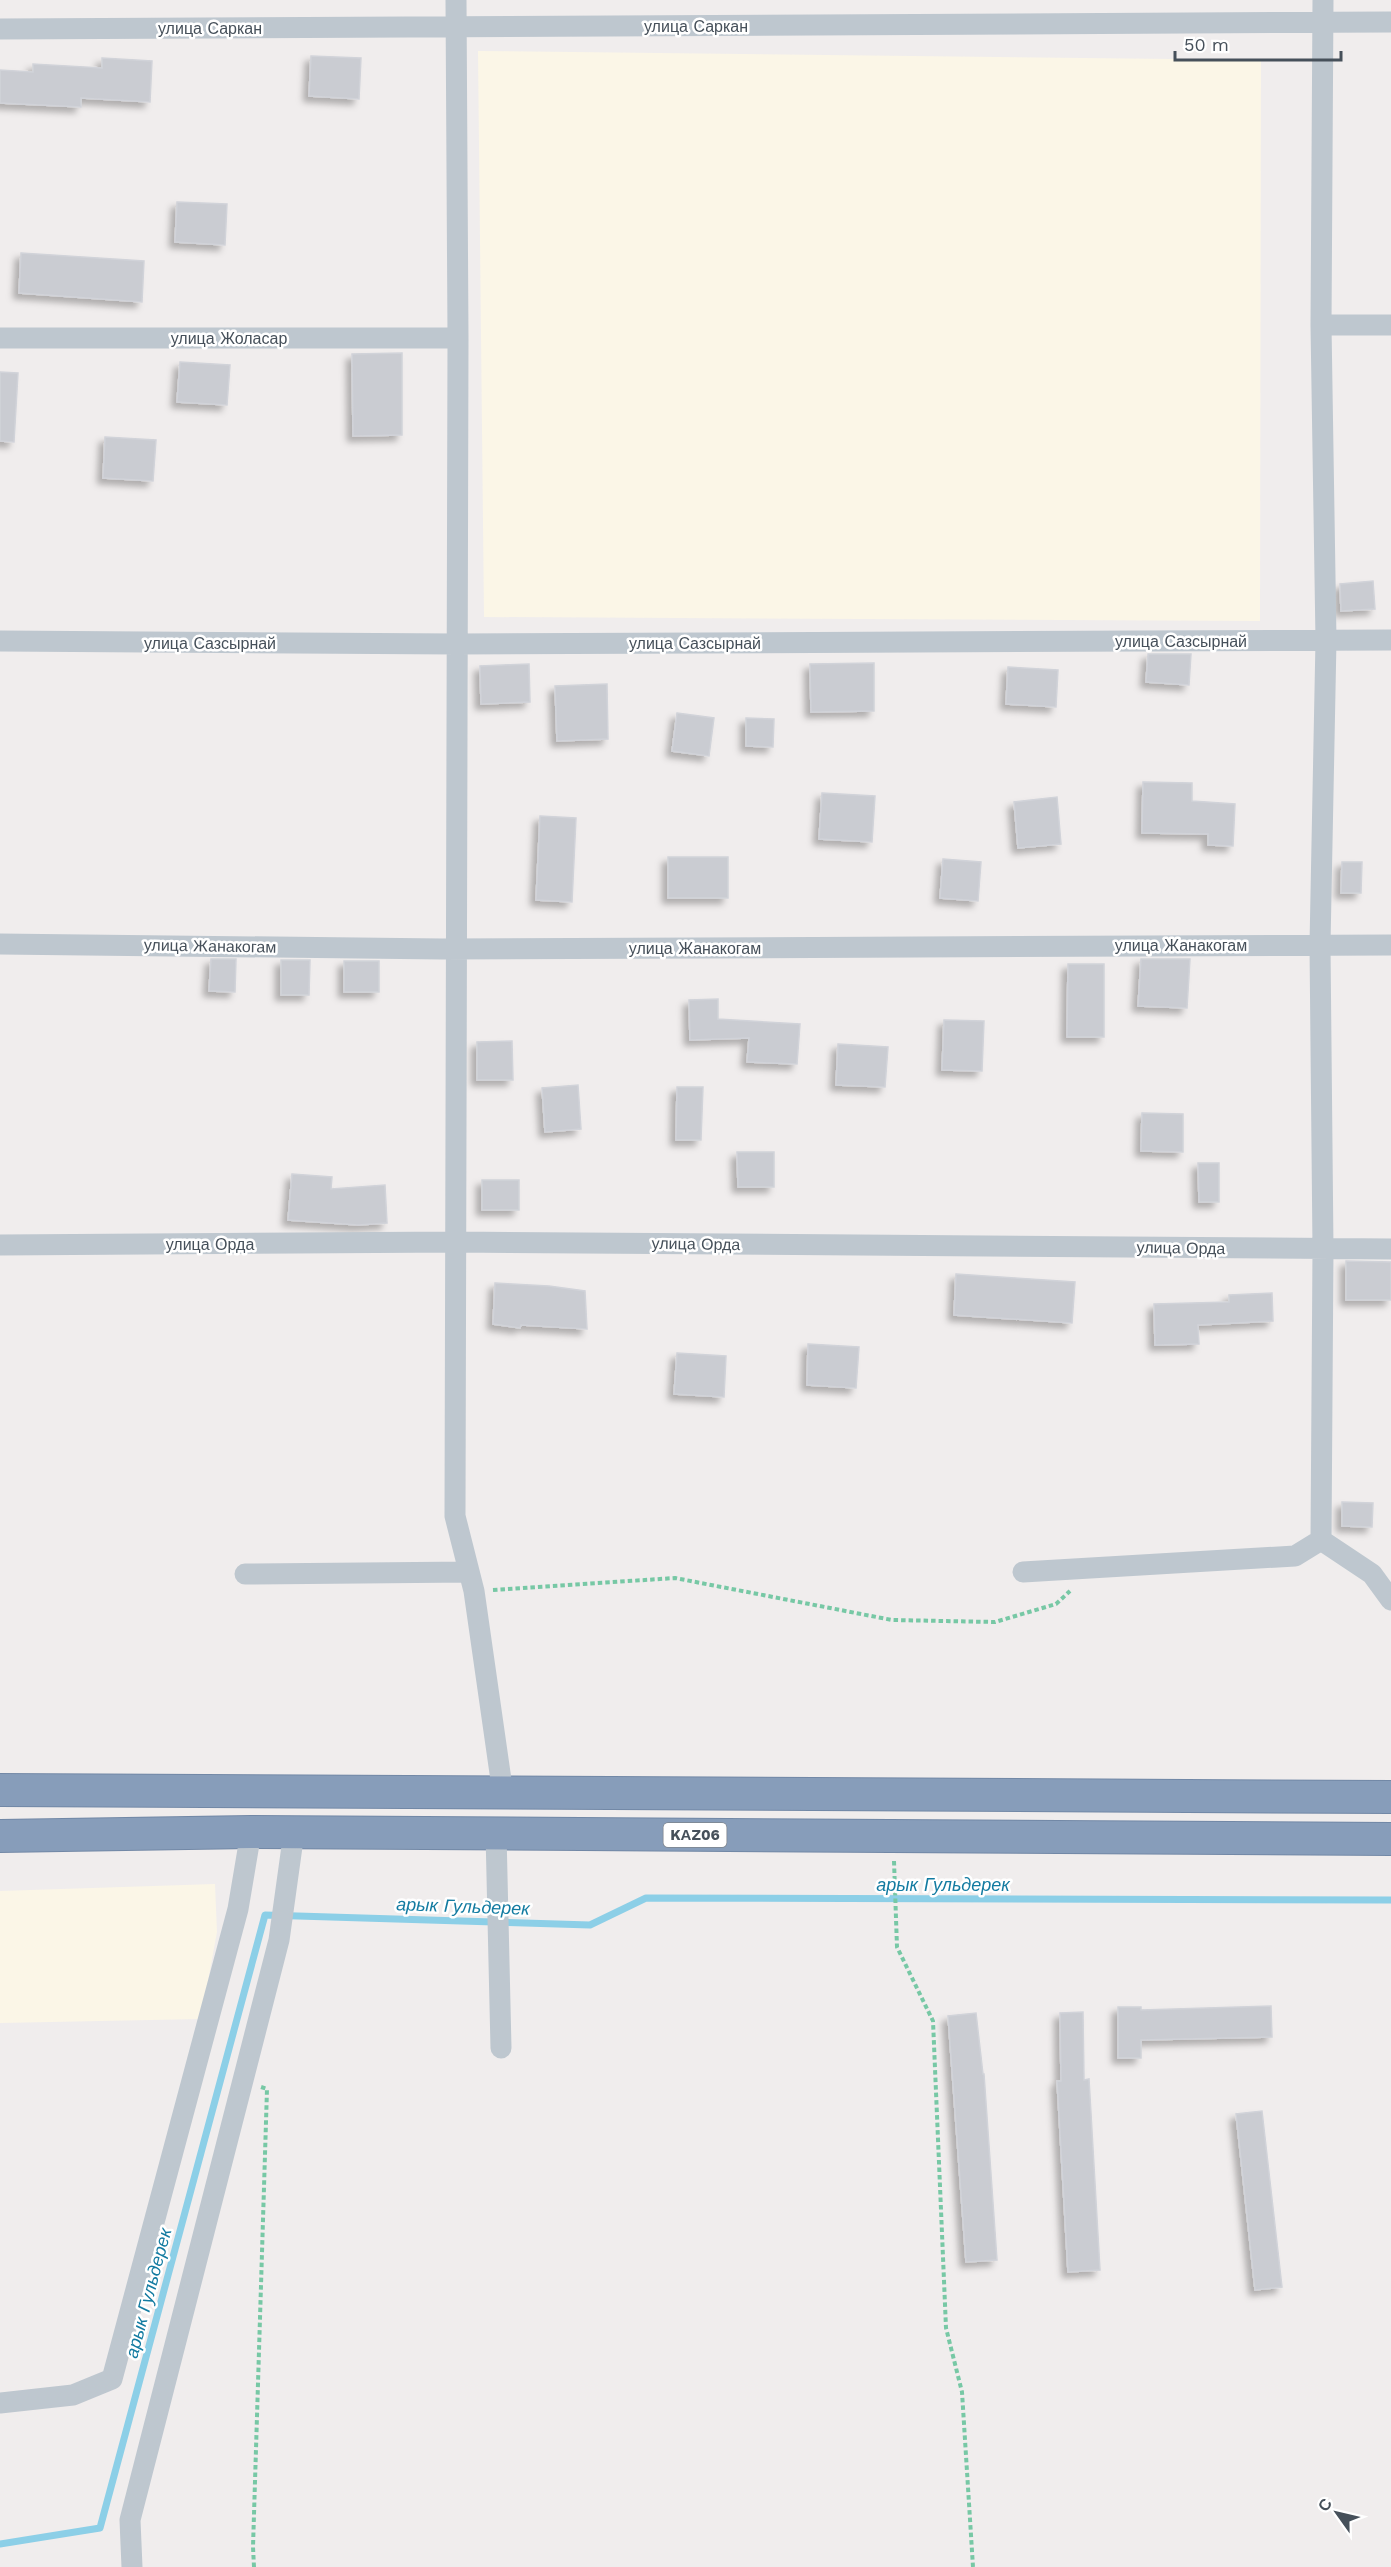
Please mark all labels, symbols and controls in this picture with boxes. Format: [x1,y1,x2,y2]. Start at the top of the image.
street label: улица Саркан [644,17,748,36]
street label: улица Саркан [158,19,262,38]
scale bar [1175,24,1342,62]
text: 50 m [1184,34,1229,55]
street label: улица Жоласар [171,329,287,348]
street label: улица Сазсырнай [1115,632,1247,651]
street label: улица Сазсырнай [144,634,276,653]
street label: улица Сазсырнай [629,634,761,653]
street label: улица Жанакогам [144,935,276,957]
street label: улица Жанакогам [1115,936,1247,955]
street label: улица Жанакогам [629,939,761,958]
street label: улица Орда [652,1234,741,1254]
street label: улица Орда [166,1235,254,1254]
street label: улица Орда [1137,1238,1226,1258]
road number: KАZ06 [664,1823,726,1847]
water label: арык Гульдерек [876,1874,1011,1895]
water label: арык Гульдерек [396,1893,532,1919]
water label: арык Гульдерек [121,2224,176,2360]
north arrow [1307,2483,1367,2543]
text: С [1314,2494,1336,2515]

